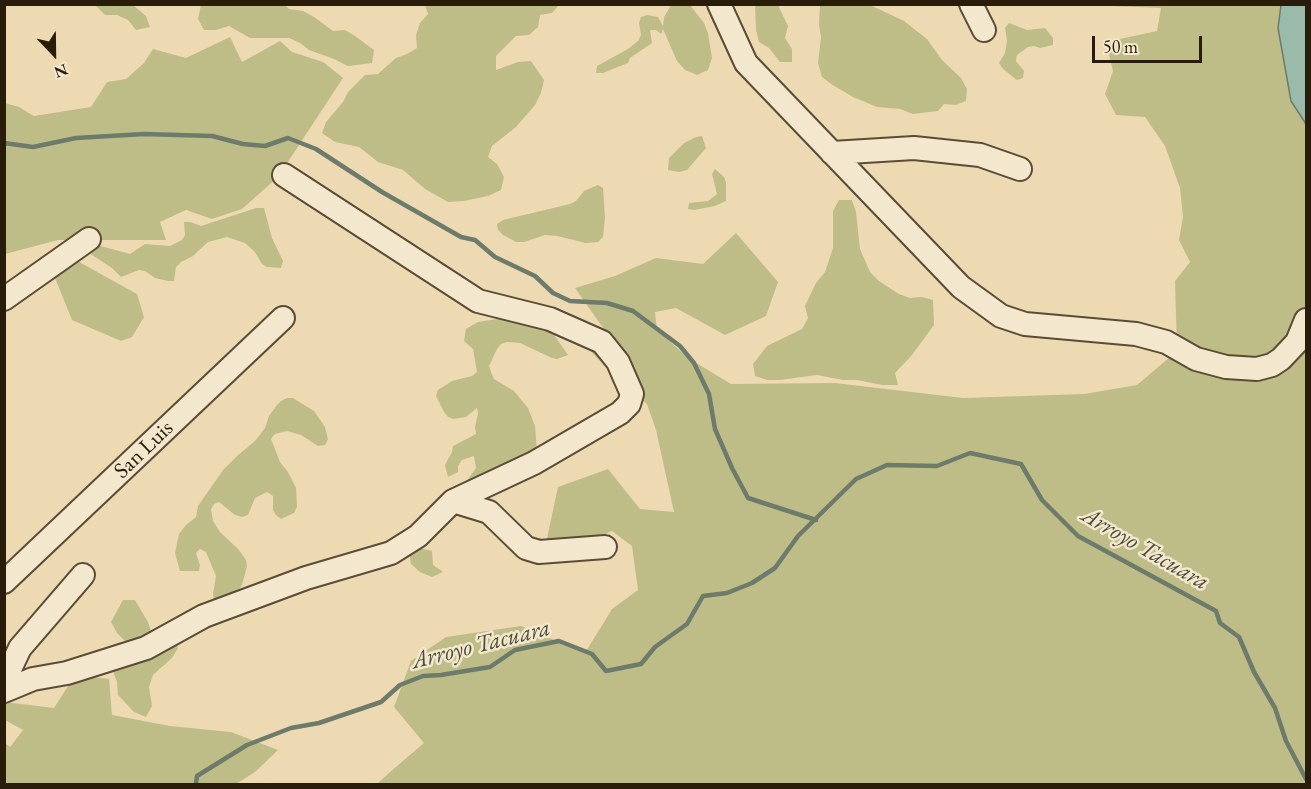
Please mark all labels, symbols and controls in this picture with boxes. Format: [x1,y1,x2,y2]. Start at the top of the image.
north arrow [24,24,84,84]
scale bar [1095,24,1204,62]
text: 50 m [1103,35,1138,58]
text: N [51,59,71,83]
street label: San Luis [109,416,179,484]
water label: Arroyo Tacuara [1076,501,1214,597]
water label: Arroyo Tacuara [409,614,553,676]

